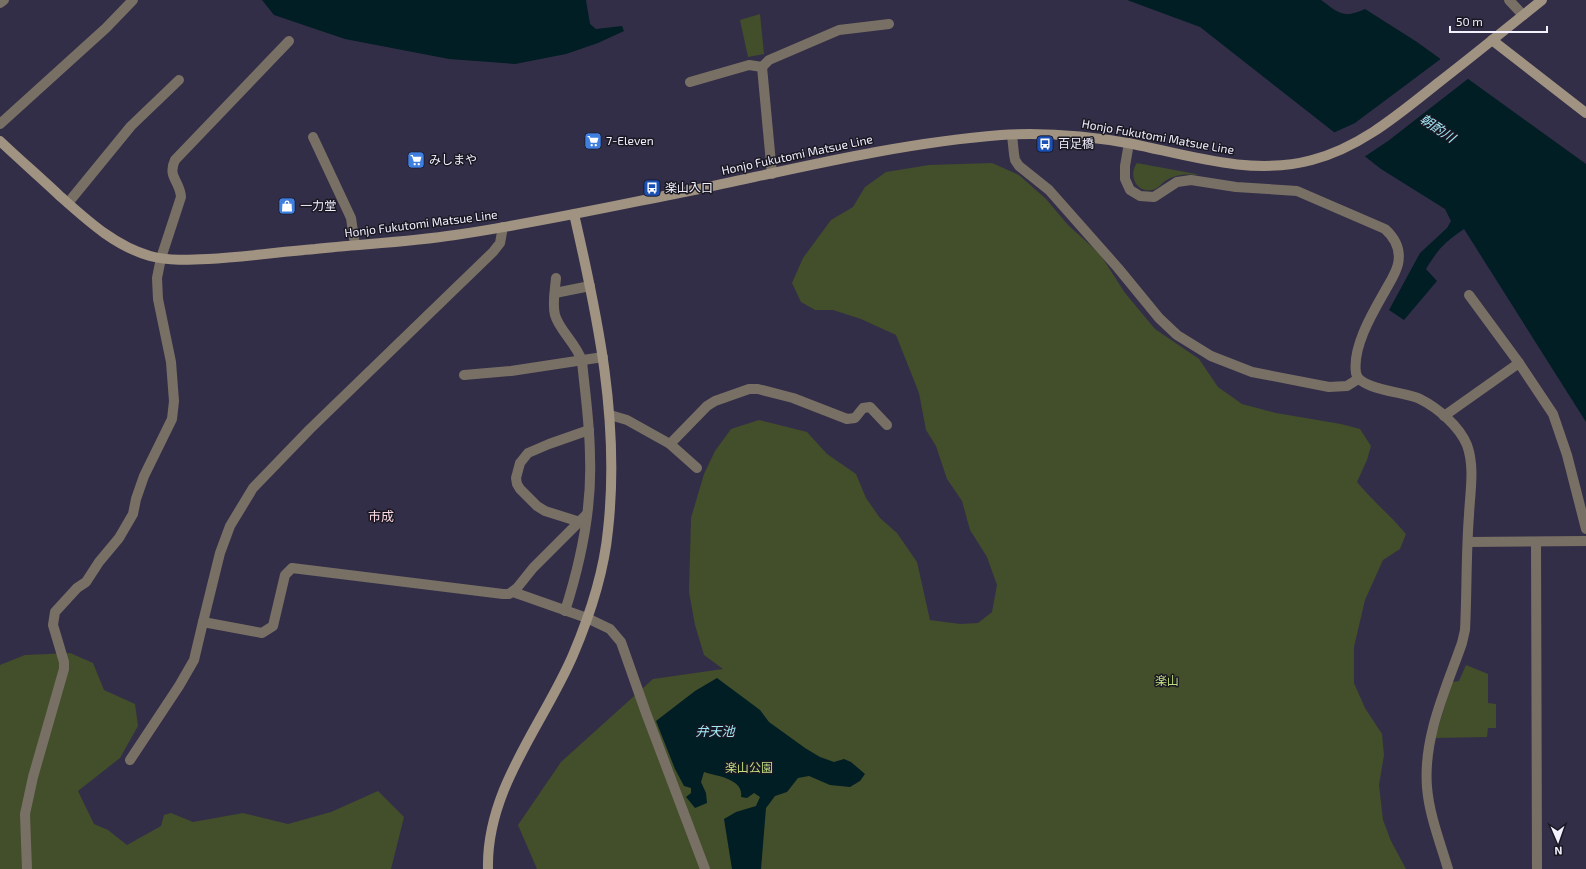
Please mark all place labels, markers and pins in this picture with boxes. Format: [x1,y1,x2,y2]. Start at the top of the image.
supermarket icon: 7-Eleven [583,131,603,151]
place label: 7-Eleven [606,133,654,147]
bus stop icon: 百足橋 [1035,134,1055,154]
place label: 百足橋 [1058,136,1094,150]
supermarket icon: みしまや [406,150,426,170]
place label: みしまや [429,152,477,166]
bus stop icon: 楽山入口 [642,178,662,198]
place label: 楽山入口 [665,180,713,194]
shop icon: 一力堂 [277,196,297,216]
place label: 一力堂 [300,198,336,212]

